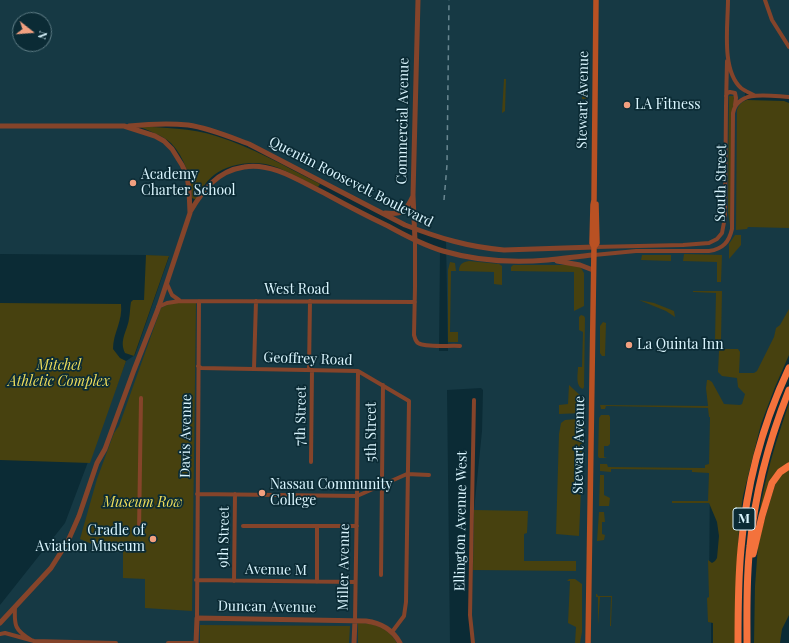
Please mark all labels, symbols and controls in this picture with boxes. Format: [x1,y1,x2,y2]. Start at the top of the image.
north arrow [12,12,52,52]
text: N [35,29,51,41]
street label: Stewart Avenue [574,51,592,149]
street label: Commercial Avenue [393,57,413,185]
place label: LA Fitness [635,97,701,113]
marker: LA Fitness [622,100,632,110]
street label: Quentin Roosevelt Boulevard [266,133,436,231]
street label: South Street [712,144,730,222]
place label: Academy Charter School [141,167,236,200]
marker: Academy Charter School [128,178,138,188]
street label: West Road [264,282,330,298]
place label: La Quinta Inn [637,337,724,353]
marker: La Quinta Inn [624,340,634,350]
street label: Geoffrey Road [263,349,353,369]
park label: Mitchel Athletic Complex [8,358,110,390]
street label: 7th Street [292,386,310,446]
street label: Davis Avenue [177,394,195,478]
street label: Stewart Avenue [570,396,588,494]
street label: 5th Street [364,402,380,462]
street label: Ellington Avenue West [451,451,471,591]
place label: Nassau Community College [270,477,392,510]
marker: Nassau Community College [257,488,267,498]
park label: Museum Row [103,495,183,511]
street label: 9th Street [215,506,233,568]
road number: M [733,508,755,530]
place label: Cradle of Aviation Museum [36,523,145,556]
street label: Miller Avenue [335,523,353,611]
marker: Cradle of Aviation Museum [148,534,158,544]
street label: Avenue M [245,561,307,579]
street label: Duncan Avenue [218,598,316,616]

